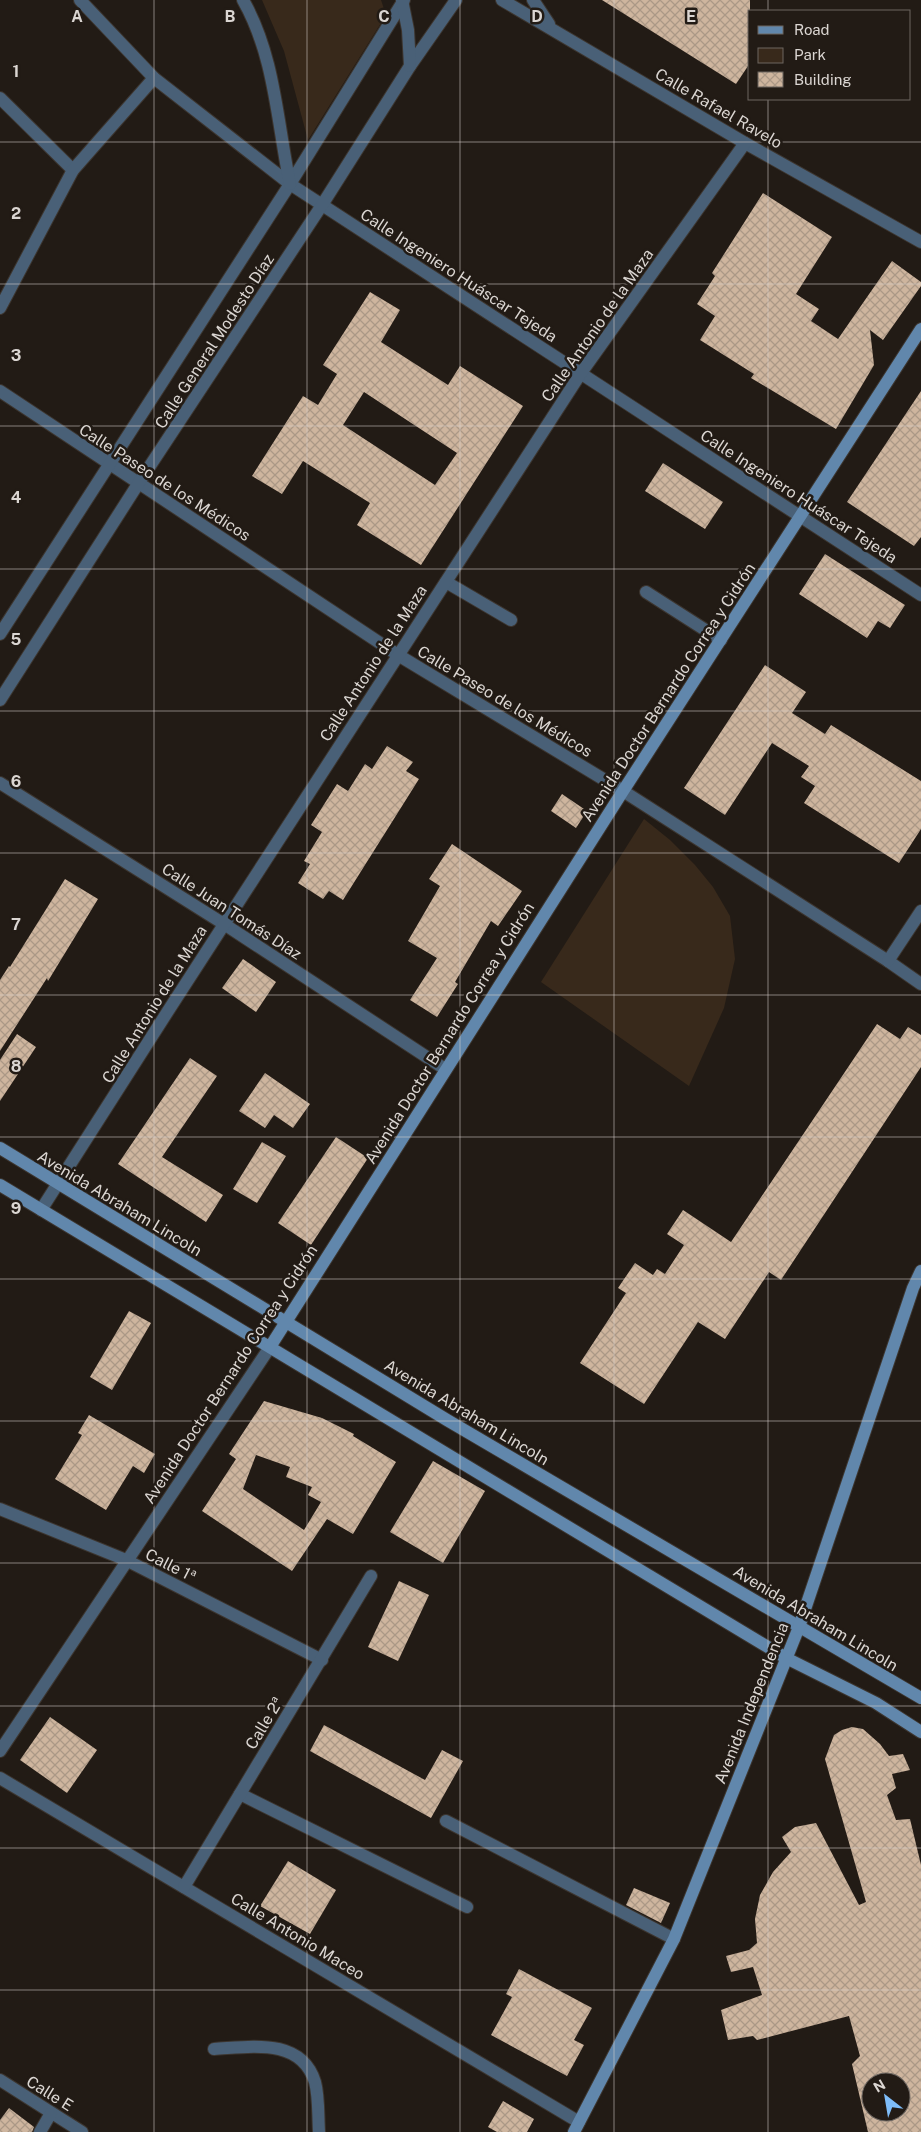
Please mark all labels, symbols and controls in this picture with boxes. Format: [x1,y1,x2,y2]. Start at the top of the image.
text: A [71,7,83,26]
text: B [225,7,236,26]
text: C [378,7,390,26]
text: D [531,7,543,26]
text: E [686,7,696,26]
legend [748,10,911,100]
text: Road [794,21,830,38]
text: Park [794,46,826,63]
text: 1 [13,62,19,81]
street label: Calle Rafael Ravelo [652,64,786,153]
text: Building [794,71,852,88]
text: 2 [11,204,21,223]
street label: Calle Ingeniero Huáscar Tejeda [357,205,561,346]
street label: Calle Antonio de la Maza [537,245,657,405]
street label: Calle General Modesto Díaz [151,250,278,432]
text: 3 [11,346,21,365]
street label: Calle Paseo de los Médicos [75,420,254,545]
street label: Calle Ingeniero Huáscar Tejeda [697,426,901,567]
text: 4 [11,488,22,507]
street label: Avenida Doctor Bernardo Correa y Cidrón [578,559,759,825]
street label: Calle Antonio de la Maza [316,582,431,745]
text: 5 [11,630,22,649]
street label: Calle Paseo de los Médicos [414,642,596,761]
text: 6 [11,772,21,791]
street label: Calle Juan Tomás Díaz [158,859,305,964]
street label: Avenida Doctor Bernardo Correa y Cidrón [361,899,538,1167]
text: 7 [11,915,21,934]
street label: Calle Antonio de la Maza [98,922,211,1087]
text: 8 [11,1057,22,1076]
street label: Avenida Abraham Lincoln [34,1147,205,1260]
text: 9 [11,1199,21,1218]
street label: Avenida Doctor Bernardo Correa y Cidrón [140,1241,321,1507]
street label: Avenida Abraham Lincoln [381,1356,552,1469]
street label: Calle 1ª [142,1545,199,1586]
street label: Avenida Abraham Lincoln [730,1562,901,1675]
street label: Avenida Independencia [710,1620,793,1787]
street label: Calle 2ª [241,1694,287,1753]
street label: Calle Antonio Maceo [227,1889,368,1984]
street label: Calle E [23,2072,77,2115]
north arrow [861,2072,911,2122]
text: N [870,2076,888,2096]

